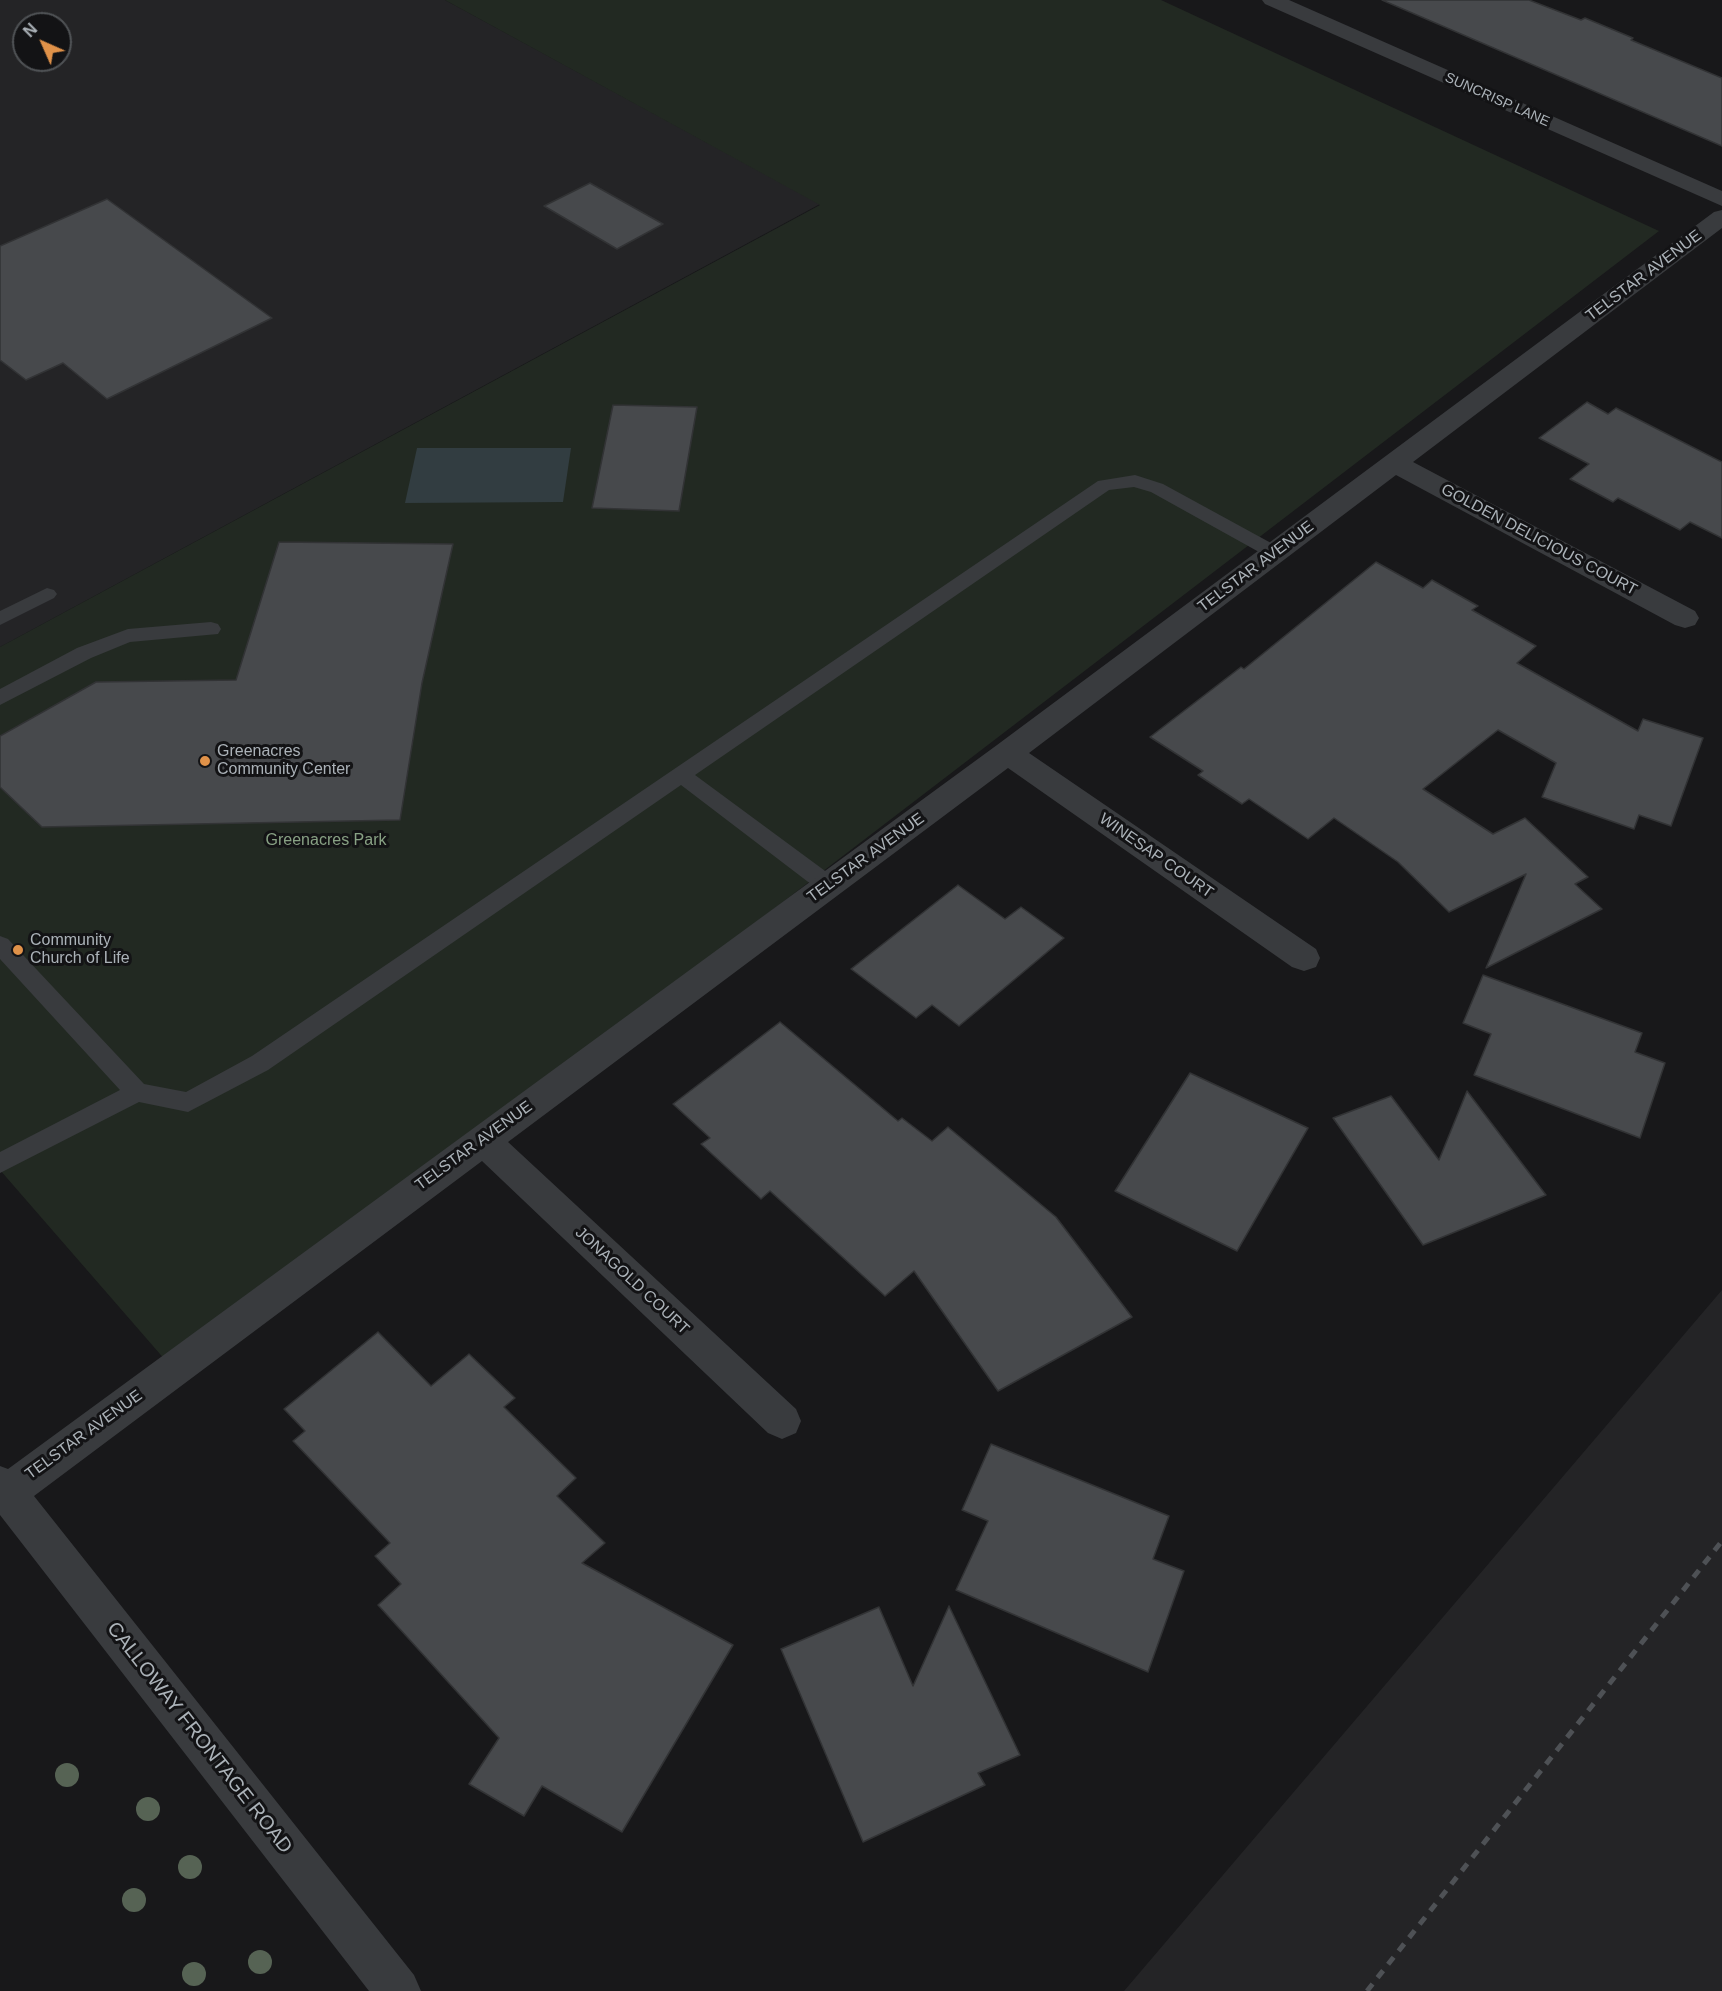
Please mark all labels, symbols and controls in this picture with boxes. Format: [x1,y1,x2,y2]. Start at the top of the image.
north arrow [12,12,72,72]
text: N [20,20,40,40]
street label: SUNCRISP LANE [1442,69,1552,131]
street label: TELSTAR AVENUE [1582,226,1706,326]
street label: GOLDEN DELICIOUS COURT [1438,480,1640,600]
street label: TELSTAR AVENUE [1194,517,1318,617]
place label: Greenacres Community Center [217,742,350,780]
marker: Greenacres Community Center [198,754,212,768]
street label: TELSTAR AVENUE [804,809,928,907]
street label: WINESAP COURT [1095,809,1217,903]
park label: Greenacres Park [266,831,386,851]
place label: Community Church of Life [30,931,130,969]
marker: Community Church of Life [11,943,25,957]
street label: TELSTAR AVENUE [412,1097,536,1195]
street label: JONAGOLD COURT [571,1223,693,1339]
street label: TELSTAR AVENUE [22,1386,146,1484]
street label: CALLOWAY FRONTAGE ROAD [101,1617,297,1859]

